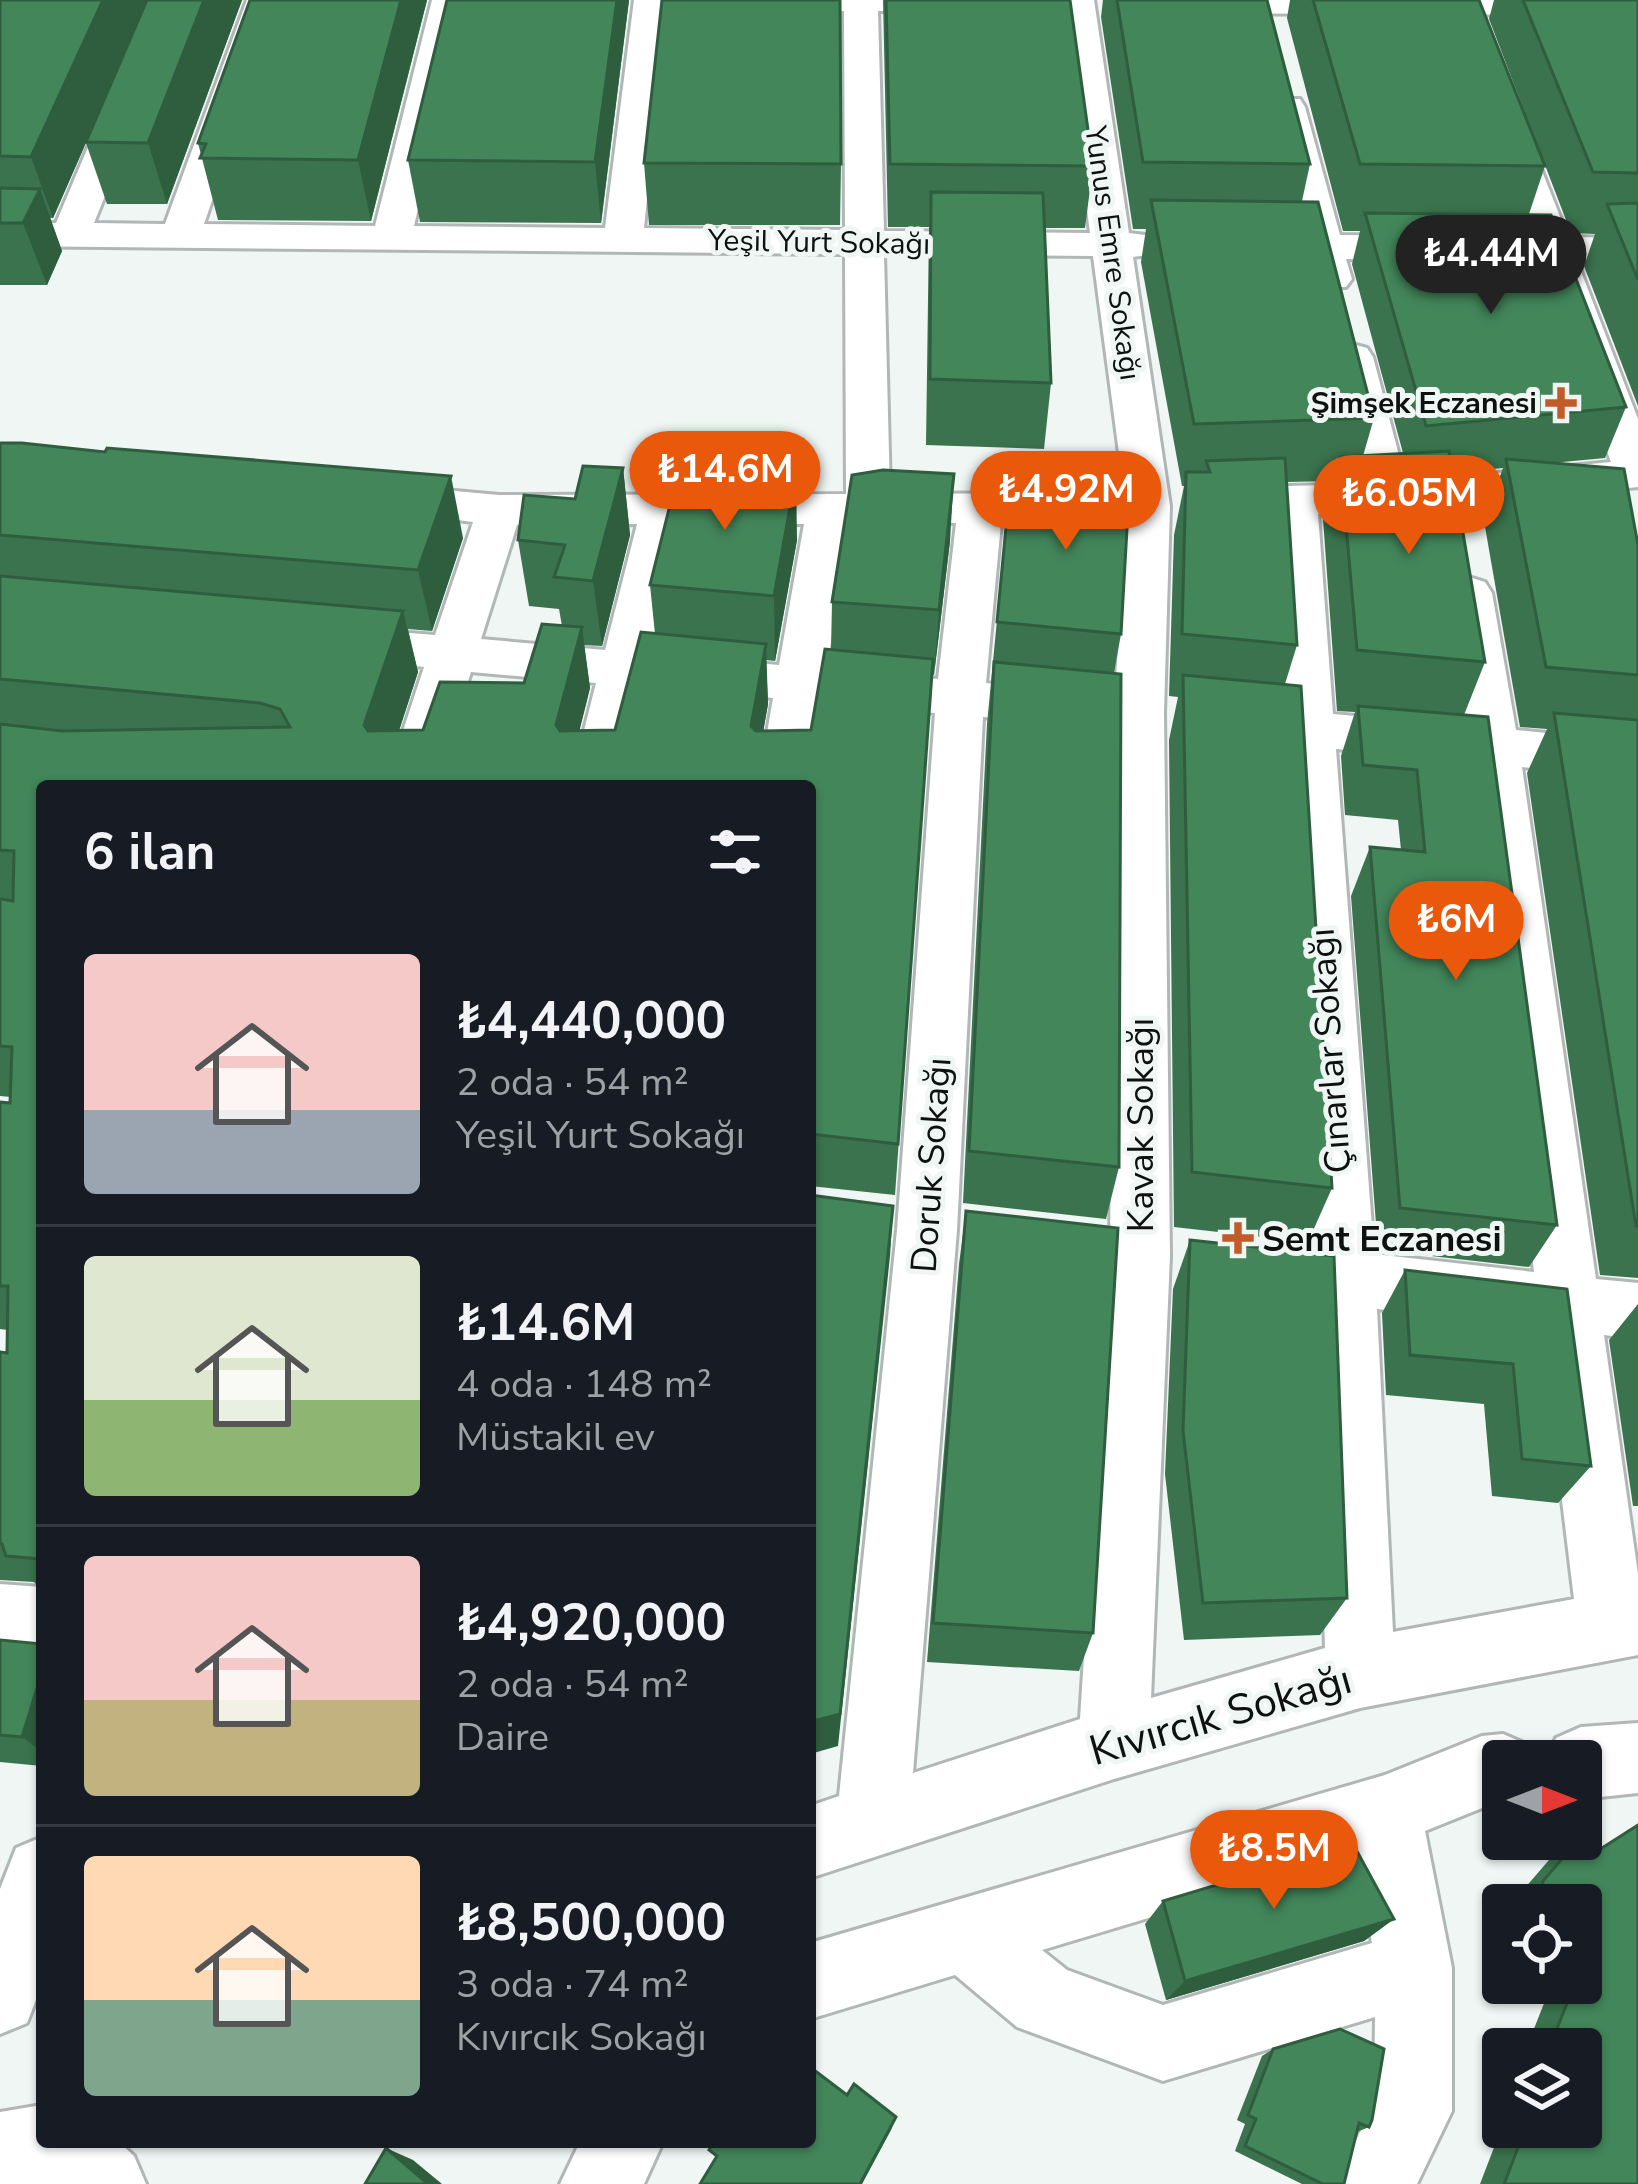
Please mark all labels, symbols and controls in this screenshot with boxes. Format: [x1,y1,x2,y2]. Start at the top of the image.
street label: Yunus Emre Sokağı [1074,122,1151,383]
pin: ₺4.44M [1393,215,1589,317]
street label: Yeşil Yurt Sokağı [707,220,930,265]
text: ₺4.44M [1422,227,1560,280]
place label: Şimşek Eczanesi [1310,383,1537,424]
marker: Şimşek Eczanesi [1548,390,1574,416]
pin: ₺14.6M [627,431,823,533]
text: ₺14.6M [656,443,794,496]
pin: ₺4.92M [968,451,1164,553]
pin: ₺6.05M [1311,455,1507,557]
text: ₺4.92M [997,463,1135,516]
text: ₺6.05M [1340,467,1478,520]
text: 6 ilan [84,817,215,887]
icon: filters [702,819,768,885]
pin: ₺6M [1398,881,1514,983]
text: ₺6M [1416,893,1496,946]
street label: Çınarlar Sokağı [1297,927,1363,1175]
text: ₺4,440,000 [456,986,726,1056]
icon: home [180,1002,324,1146]
street label: Kavak Sokağı [1117,1018,1166,1232]
text: 2 oda · 54 m² [456,1056,688,1109]
street label: Doruk Sokağı [900,1056,963,1274]
text: Yeşil Yurt Sokağı [456,1109,745,1162]
place label: Semt Eczanesi [1262,1215,1502,1264]
marker: Semt Eczanesi [1225,1225,1251,1251]
text: ₺14.6M [456,1288,635,1358]
icon: home [180,1304,324,1448]
text: 4 oda · 148 m² [456,1358,712,1411]
text: Müstakil ev [456,1411,655,1464]
text: ₺4,920,000 [456,1588,726,1658]
icon: home [180,1604,324,1748]
street label: Kıvırcık Sokağı [1083,1651,1358,1780]
text: 2 oda · 54 m² [456,1658,688,1711]
text: Daire [456,1711,549,1764]
north arrow [1482,1740,1602,1860]
map controls [1482,1740,1602,2148]
pin: ₺8.5M [1190,1810,1358,1912]
text: ₺8.5M [1217,1822,1331,1875]
button: locate [1482,1884,1602,2004]
text: ₺8,500,000 [456,1888,726,1958]
icon: home [180,1904,324,2048]
text: 3 oda · 74 m² [456,1958,688,2011]
text: Kıvırcık Sokağı [456,2011,706,2064]
button: layers [1482,2028,1602,2148]

